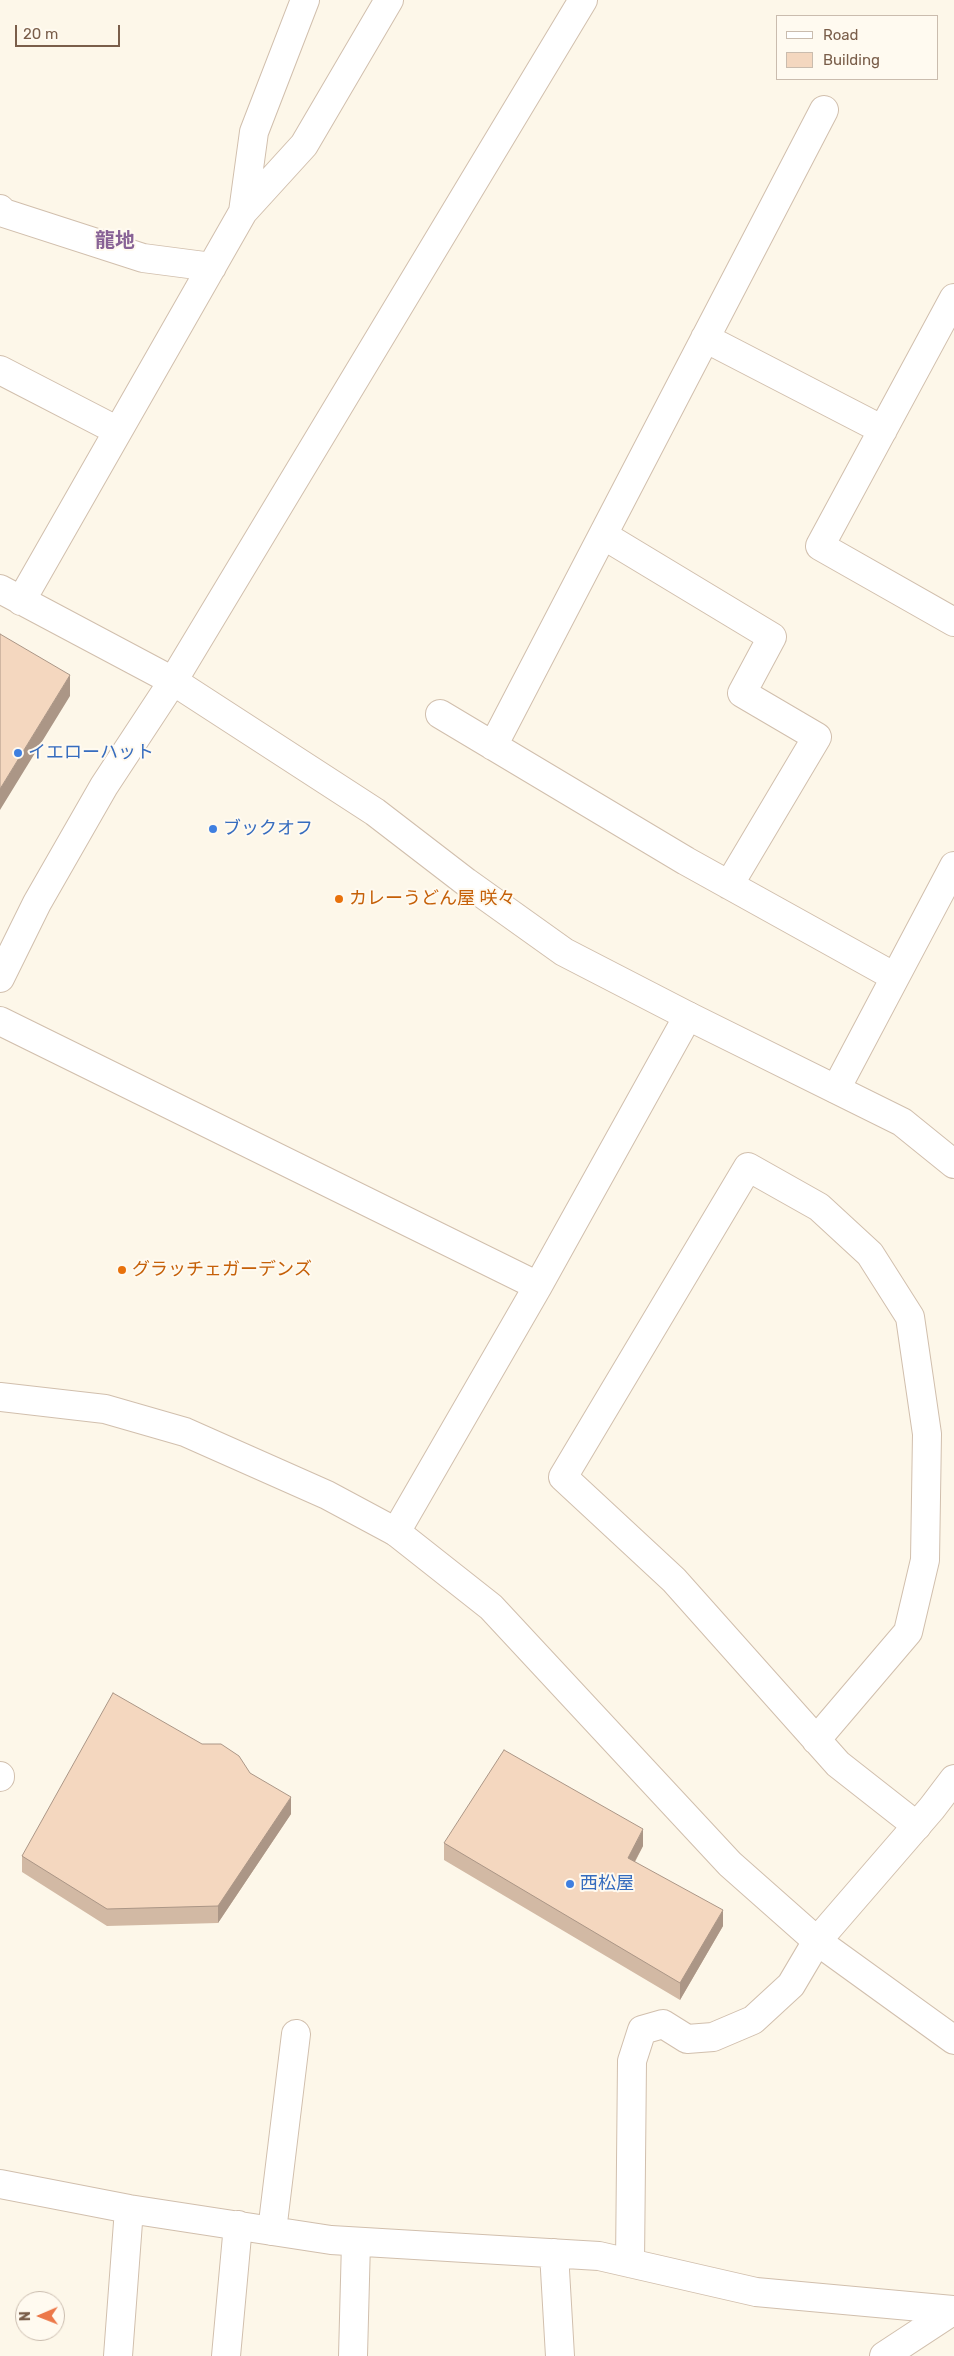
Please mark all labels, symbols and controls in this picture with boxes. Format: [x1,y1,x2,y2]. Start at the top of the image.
scale bar [18,15,122,47]
legend [776,15,939,80]
text: 20 m [23,25,58,43]
text: Road [823,26,859,44]
text: Building [823,51,880,69]
district label: 龍地 [95,229,135,253]
place label: イエローハット [28,742,154,764]
marker: イエローハット [12,747,24,759]
place label: ブックオフ [223,818,313,840]
marker: ブックオフ [207,823,219,835]
place label: カレーうどん屋 咲々 [349,888,515,910]
marker: カレーうどん屋 咲々 [333,893,345,905]
place label: グラッチェガーデンズ [132,1259,312,1281]
marker: グラッチェガーデンズ [116,1264,128,1276]
place label: 西松屋 [580,1873,634,1895]
marker: 西松屋 [564,1878,576,1890]
north arrow [15,2291,65,2341]
text: N [17,2311,34,2321]

